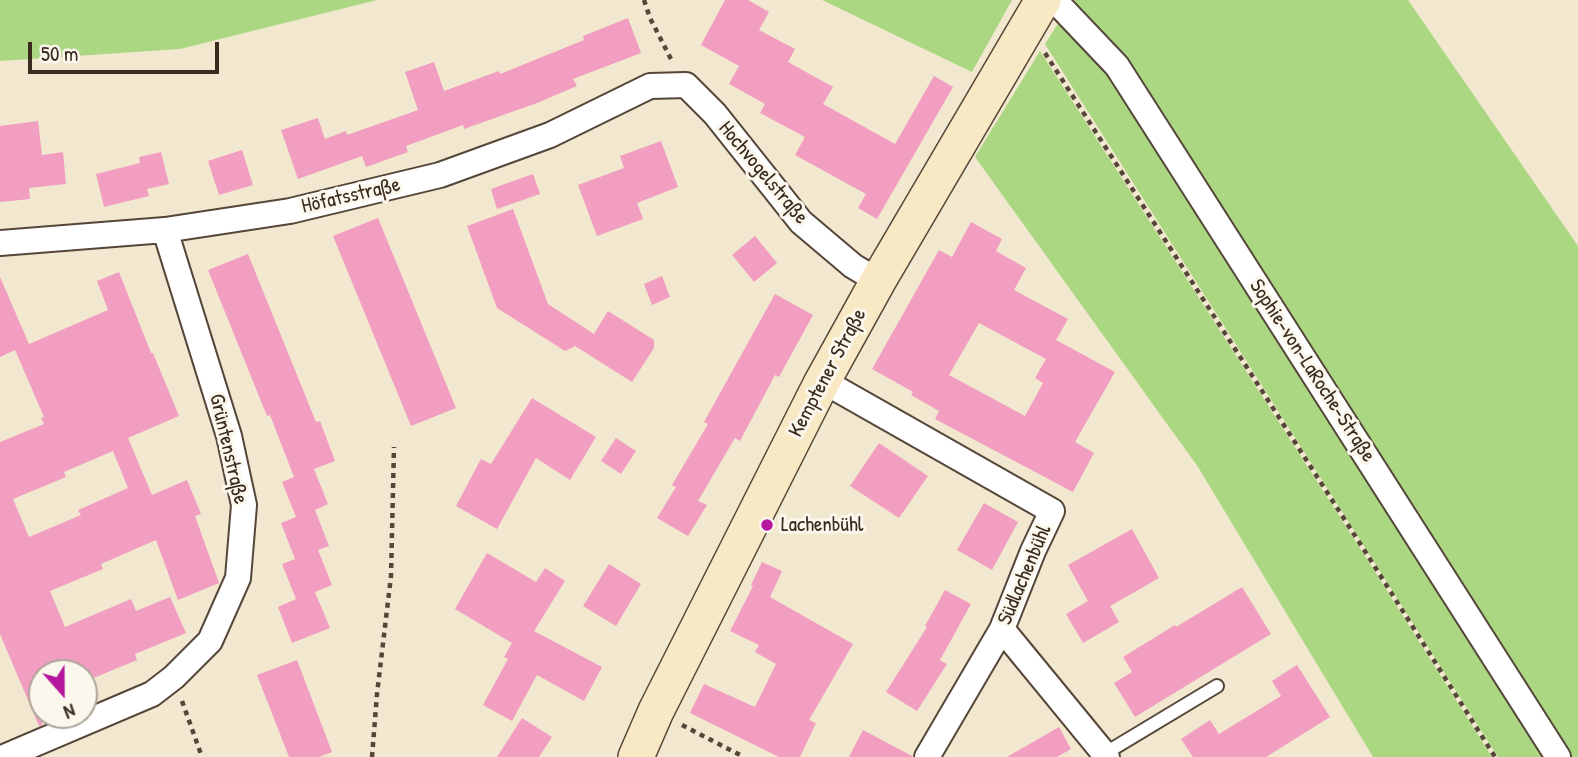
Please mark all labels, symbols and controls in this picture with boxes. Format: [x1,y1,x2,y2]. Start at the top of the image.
scale bar [32,28,222,72]
text: 50 m [41,39,78,68]
street label: Hochvogelstraße [713,116,813,230]
street label: Höfatsstraße [299,172,403,220]
street label: Sophie-von-LaRoche-Straße [1243,275,1381,467]
street label: Kemptener Straße [784,305,872,441]
street label: Grüntenstraße [203,391,253,507]
place label: Lachenbühl [781,512,863,538]
marker: Lachenbühl [759,517,775,533]
street label: Südlachenbühl [993,521,1057,629]
north arrow [28,659,98,729]
text: N [60,698,79,726]

